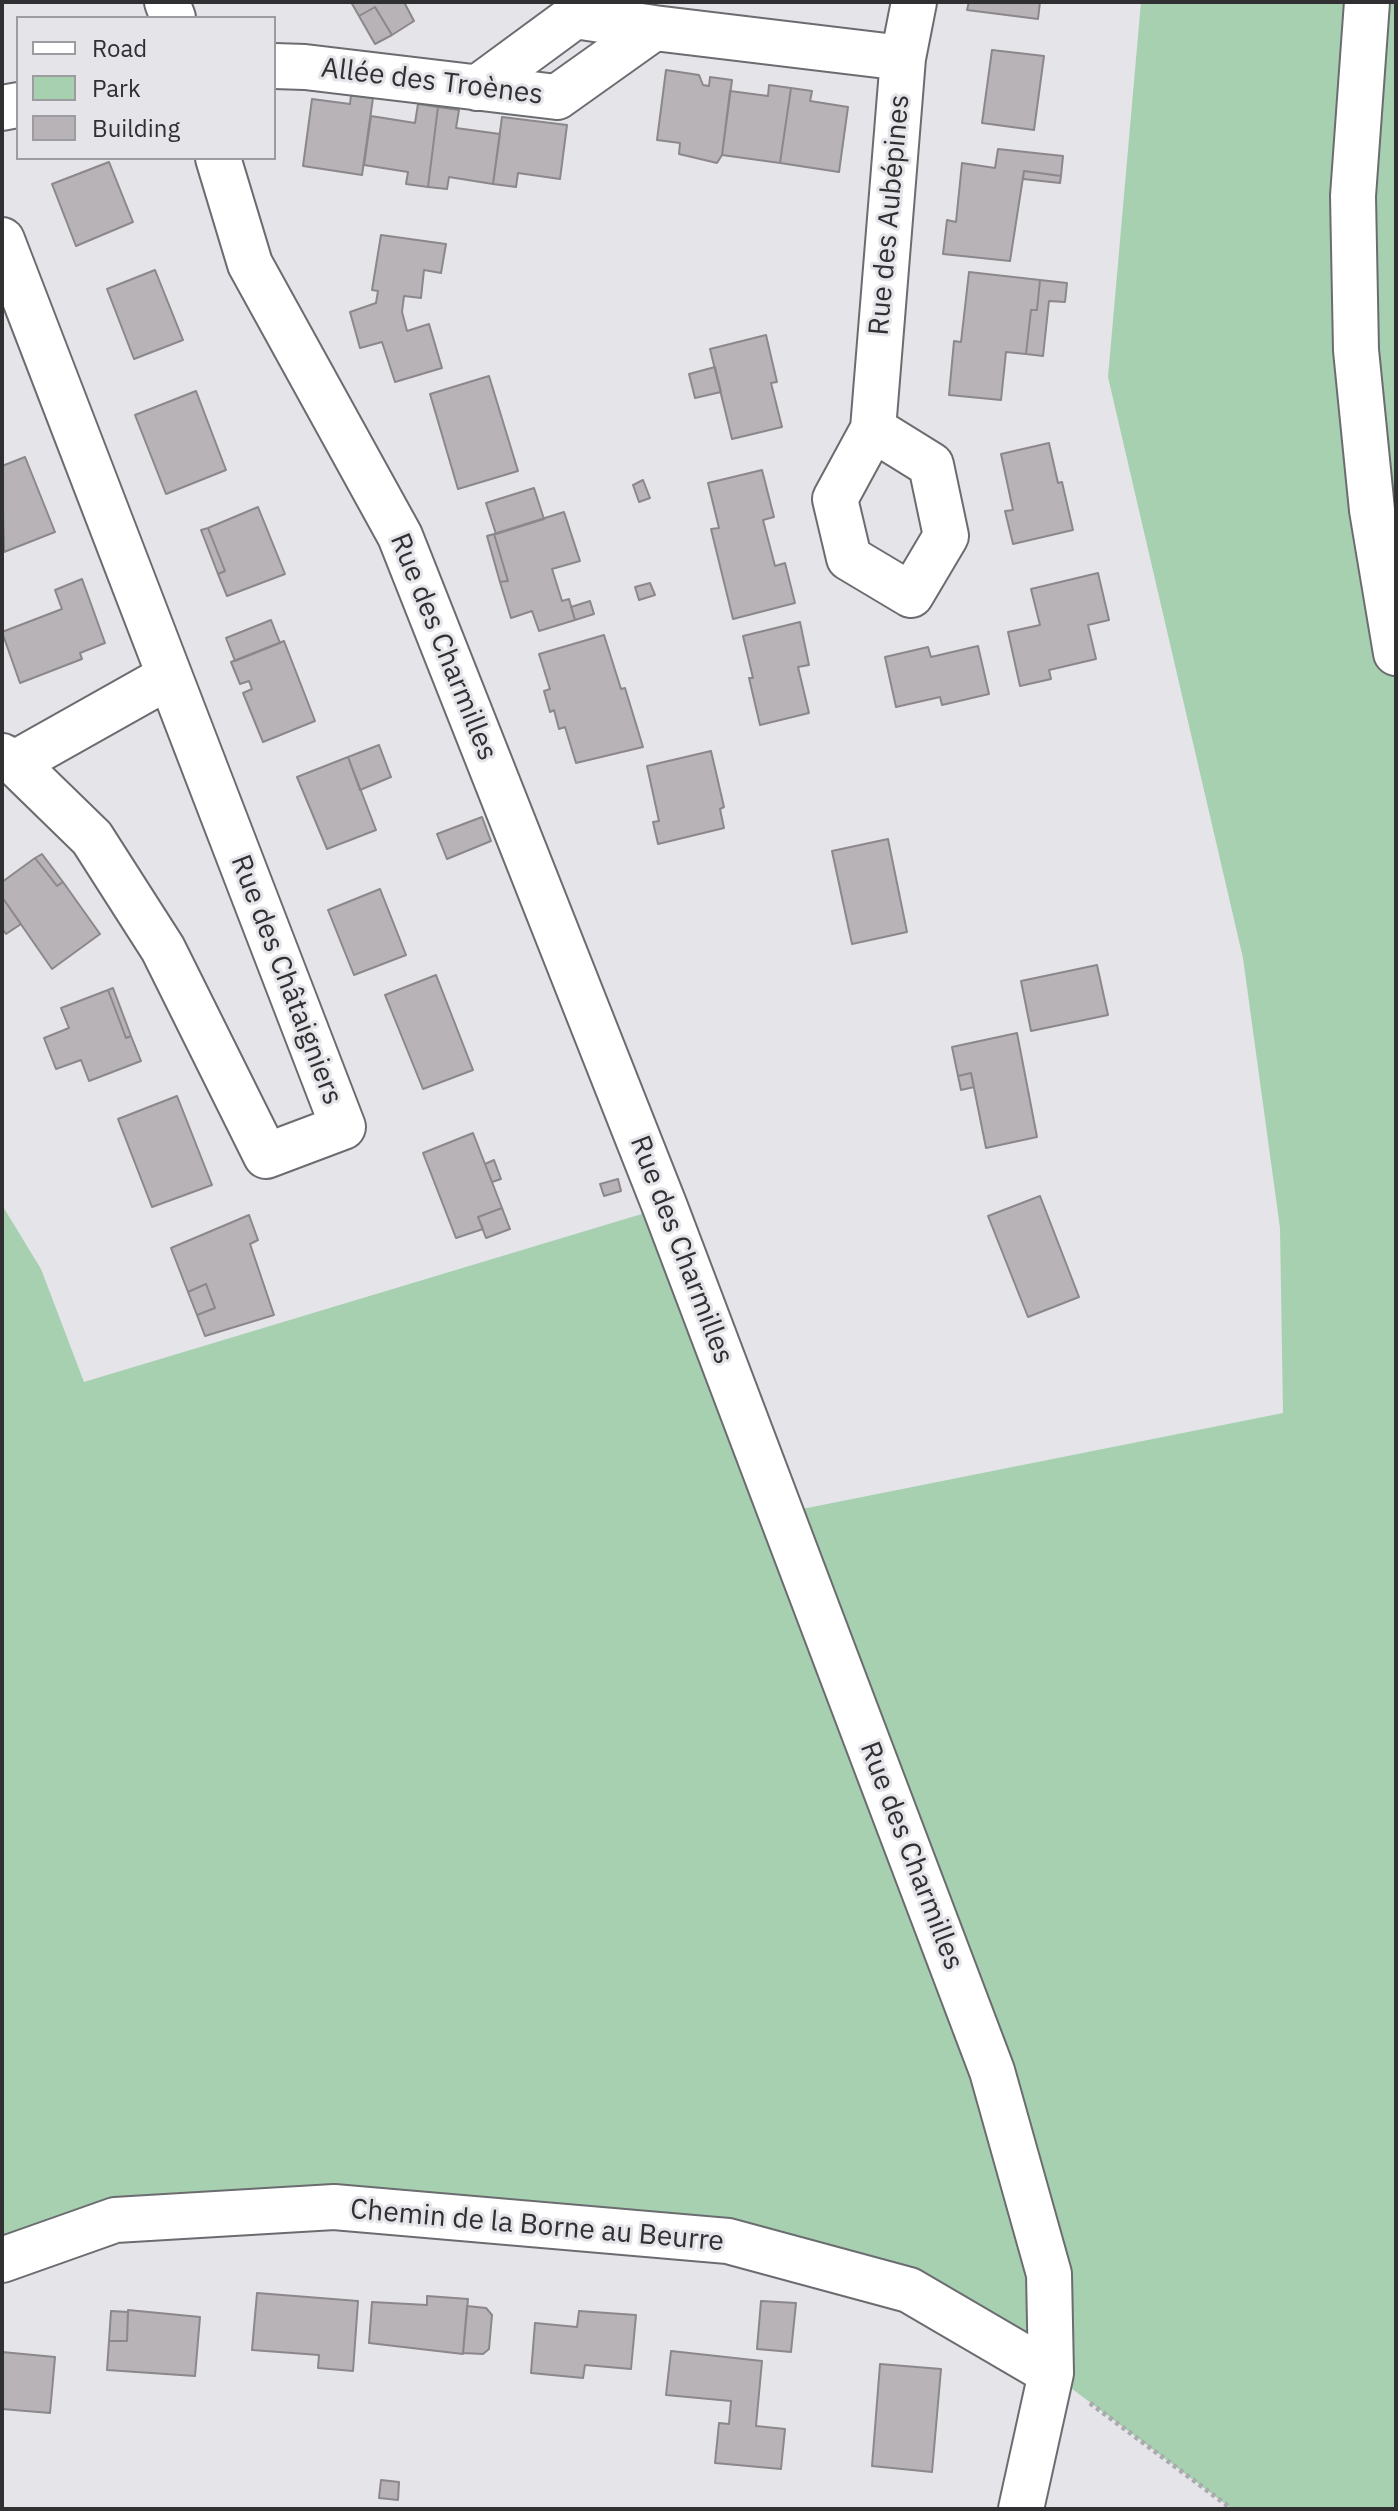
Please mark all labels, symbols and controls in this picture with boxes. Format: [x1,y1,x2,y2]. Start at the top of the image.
legend [16,16,276,160]
text: Road [92,32,147,64]
street label: Allée des Troènes [319,52,545,112]
text: Park [92,72,141,104]
street label: Rue des Aubépines [863,93,917,337]
text: Building [92,112,180,144]
street label: Rue des Charmilles [382,529,504,765]
street label: Rue des Châtaigniers [223,850,349,1110]
street label: Rue des Charmilles [622,1131,740,1369]
street label: Rue des Charmilles [852,1737,970,1975]
street label: Chemin de la Borne au Beurre [349,2193,725,2259]

